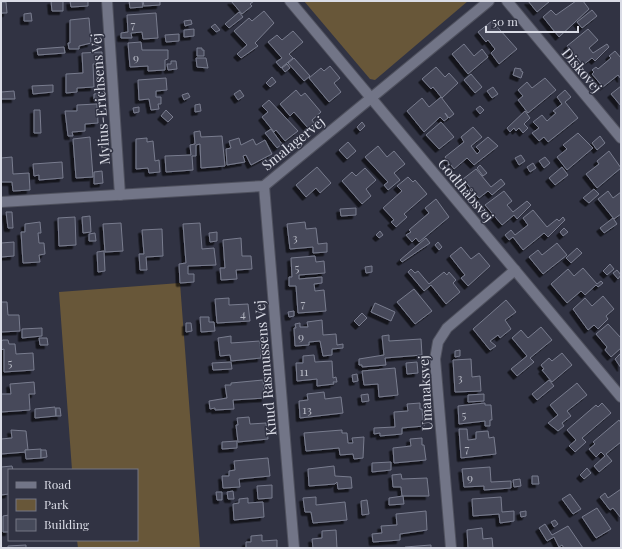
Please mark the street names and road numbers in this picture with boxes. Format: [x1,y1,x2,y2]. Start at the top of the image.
street label: Mylius-Erichsens Vej [86,33,114,165]
street label: Diskovej [558,44,606,96]
street label: Smalagervej [257,112,329,174]
street label: Godthåbsvej [434,154,498,226]
street label: Knud Rasmussens Vej [250,299,280,437]
street label: Umanaksvej [414,355,436,431]

